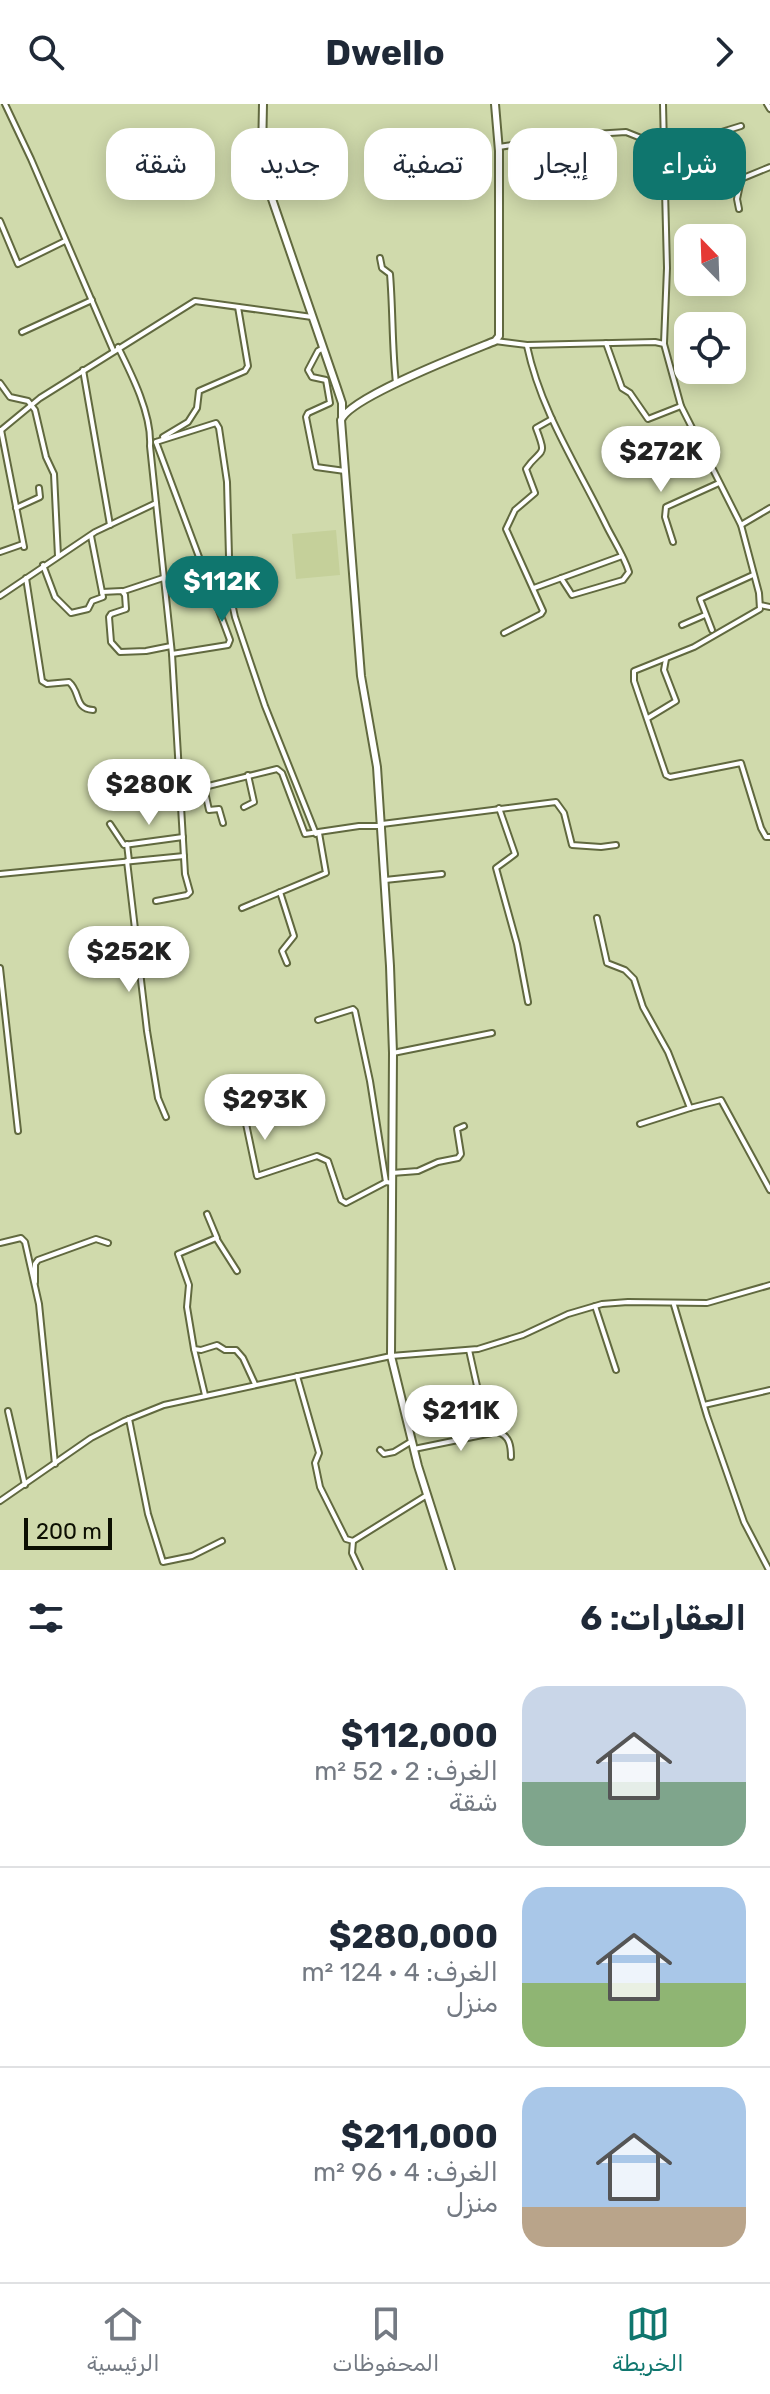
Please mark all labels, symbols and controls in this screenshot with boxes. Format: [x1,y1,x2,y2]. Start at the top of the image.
icon: search [24,30,68,74]
icon: forward [702,30,746,74]
text: Dwello [325,31,445,74]
chip: شقة [106,128,215,200]
chip: جديد [231,128,348,200]
chip: تصفية [364,128,492,200]
chip: إيجار [508,128,617,200]
chip: شراء [633,128,746,200]
north arrow [674,224,746,296]
map controls [674,224,746,384]
button: locate [674,312,746,384]
pin: $272K [605,426,717,494]
text: $272K [619,436,703,467]
pin: $112K [166,556,278,624]
text: $112K [183,566,261,597]
pin: $280K [93,759,205,827]
text: $280K [106,769,192,800]
pin: $252K [73,926,185,994]
text: $252K [86,936,172,967]
pin: $293K [209,1074,321,1142]
text: $293K [222,1084,308,1115]
pin: $211K [405,1385,517,1453]
text: $211K [422,1395,500,1426]
scale bar [24,1514,112,1550]
text: 200 m [36,1518,102,1545]
icon: filters [24,1596,68,1640]
text: العقارات: 6 [580,1598,746,1639]
text: $112,000 [341,1715,498,1756]
icon: home [586,1718,682,1814]
text: الغرف: 2 · 52 m² [314,1756,498,1787]
text: شقة [449,1787,498,1818]
text: $280,000 [329,1916,498,1957]
icon: home [586,1919,682,2015]
text: الغرف: 4 · 124 m² [301,1957,498,1988]
text: منزل [446,1988,498,2019]
text: $211,000 [341,2116,498,2157]
icon: home [586,2119,682,2215]
text: الغرف: 4 · 96 m² [313,2157,498,2188]
text: منزل [446,2188,498,2219]
tab: الرئيسية [86,2302,160,2377]
tab: المحفوظات [332,2302,439,2377]
tab: الخريطة [612,2302,684,2377]

